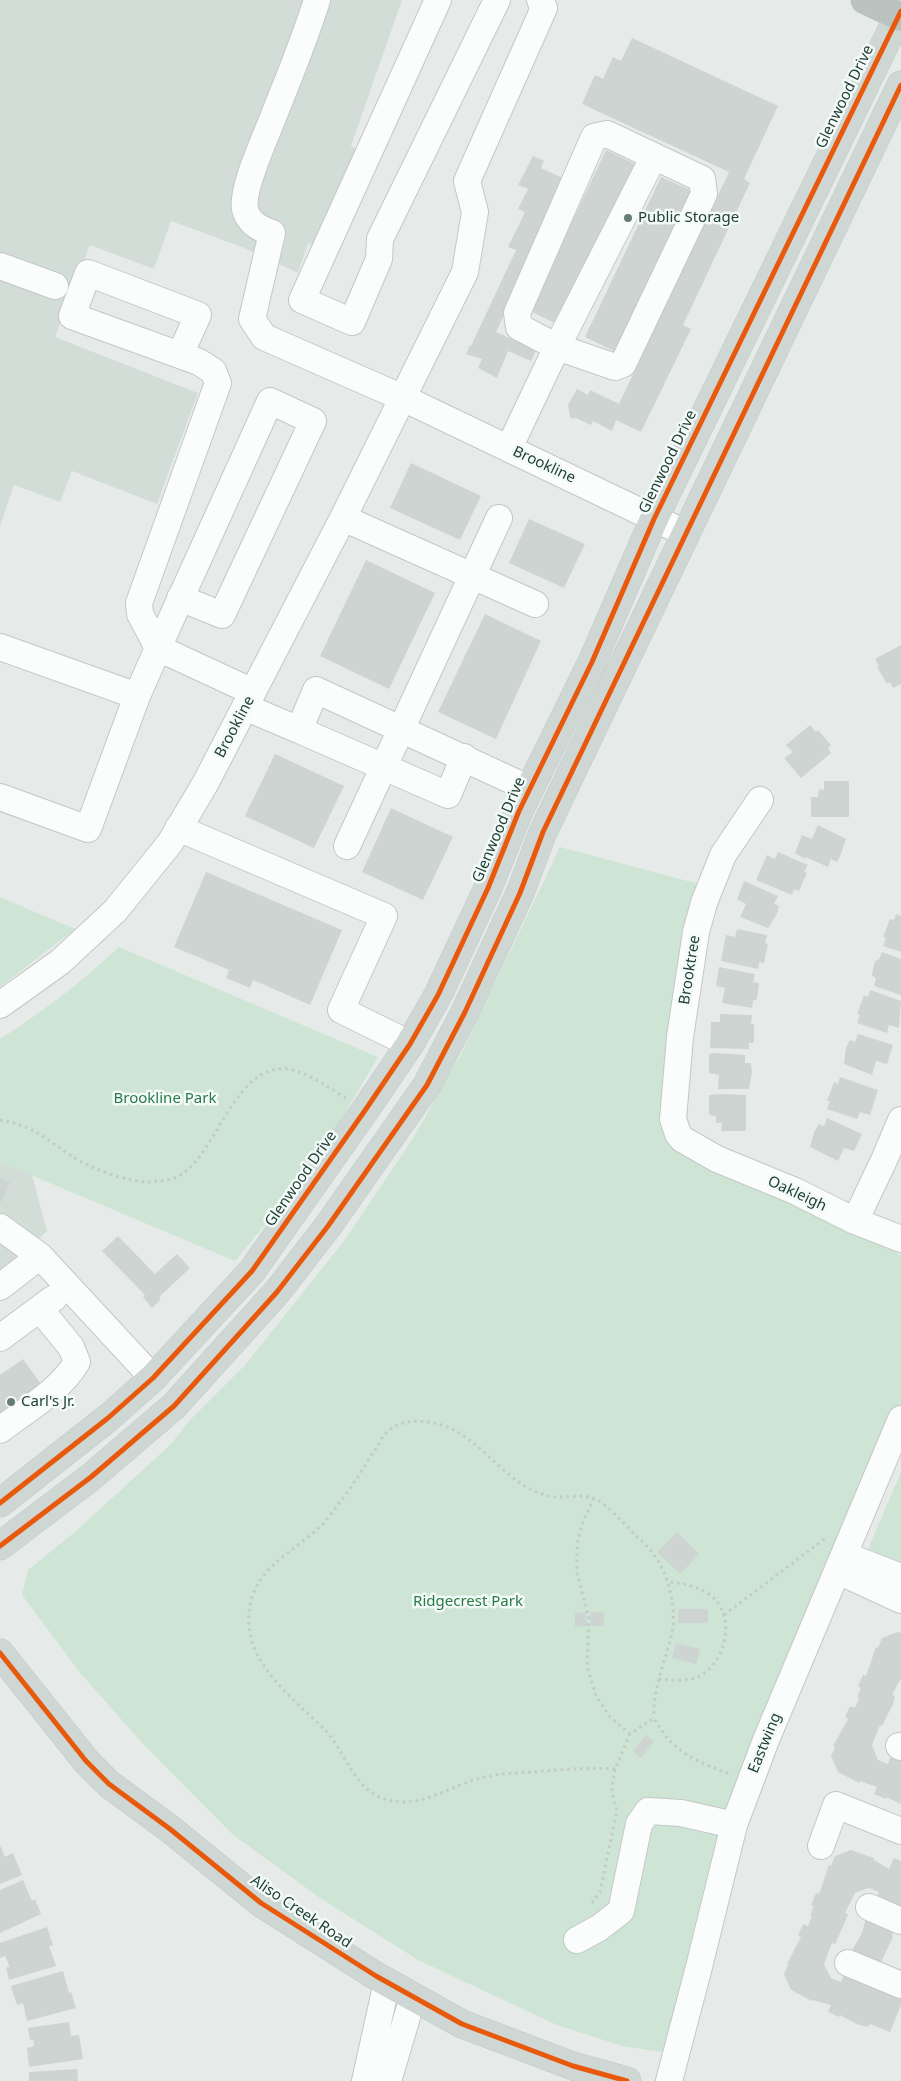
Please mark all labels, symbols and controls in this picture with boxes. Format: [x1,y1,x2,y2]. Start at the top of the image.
street label: Glenwood Drive [812,42,878,152]
place label: Public Storage [638,209,739,227]
marker: Public Storage [622,212,634,224]
street label: Glenwood Drive [635,407,701,517]
street label: Brookline [510,443,578,487]
street label: Brookline [211,693,259,761]
street label: Glenwood Drive [469,775,529,885]
street label: Brooktree [676,934,704,1006]
park label: Brookline Park [114,1090,216,1108]
street label: Glenwood Drive [261,1128,341,1230]
street label: Oakleigh [765,1173,829,1215]
place label: Carl's Jr. [21,1393,75,1411]
marker: Carl's Jr. [5,1396,17,1408]
park label: Ridgecrest Park [413,1593,523,1611]
street label: Eastwing [745,1710,785,1776]
street label: Aliso Creek Road [247,1872,355,1952]

